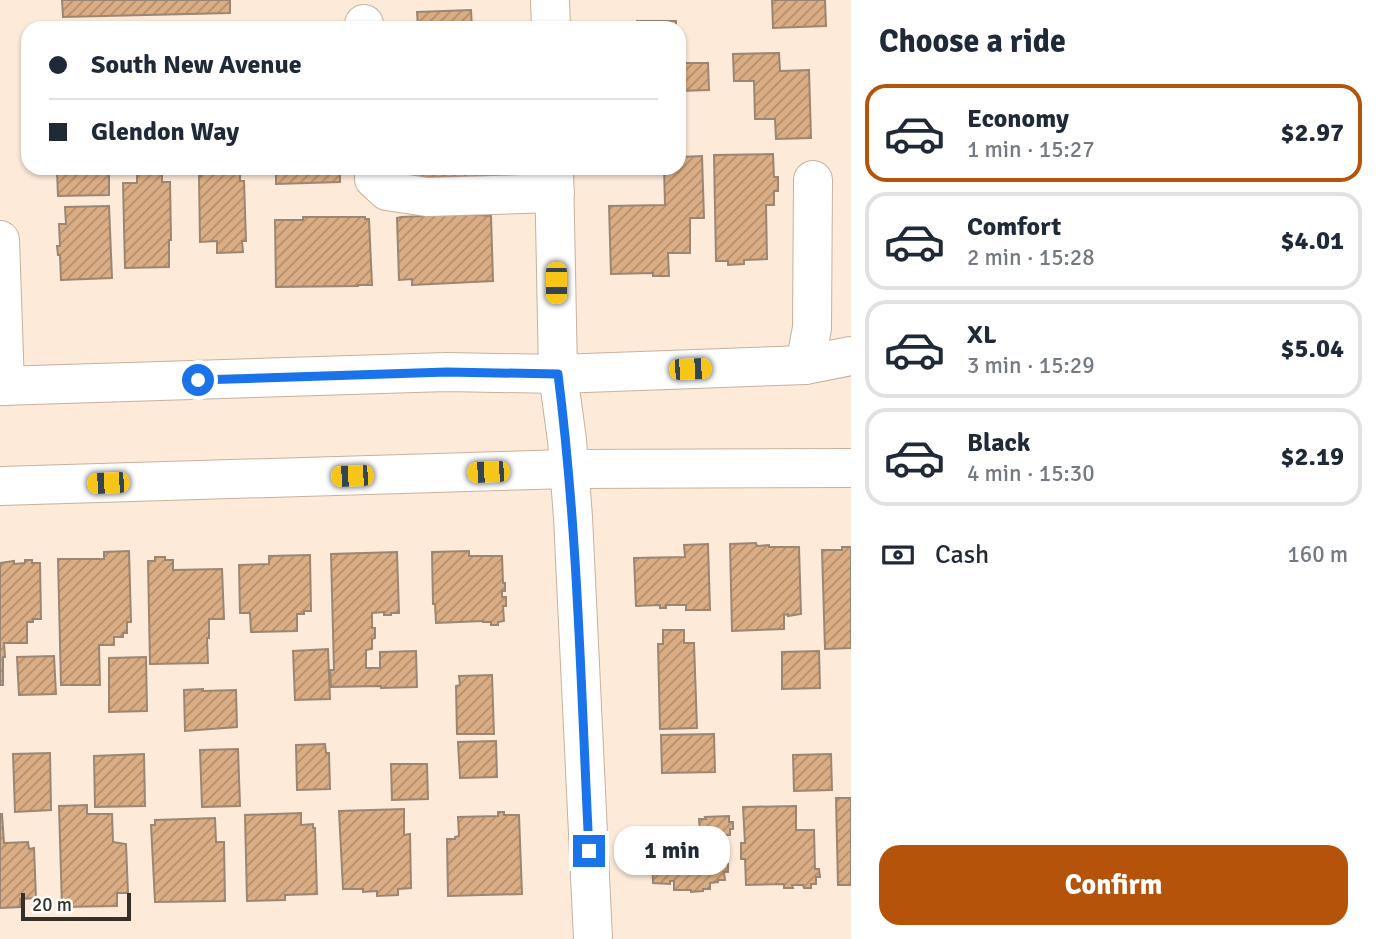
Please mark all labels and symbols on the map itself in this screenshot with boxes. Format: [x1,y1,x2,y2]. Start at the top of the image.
car [546,262,567,304]
car [669,358,712,380]
route start [182,364,214,396]
car [467,461,510,483]
car [331,465,374,487]
car [87,472,130,494]
callout: 1 min [614,826,729,876]
route end [573,835,605,867]
scale bar [21,890,131,922]

